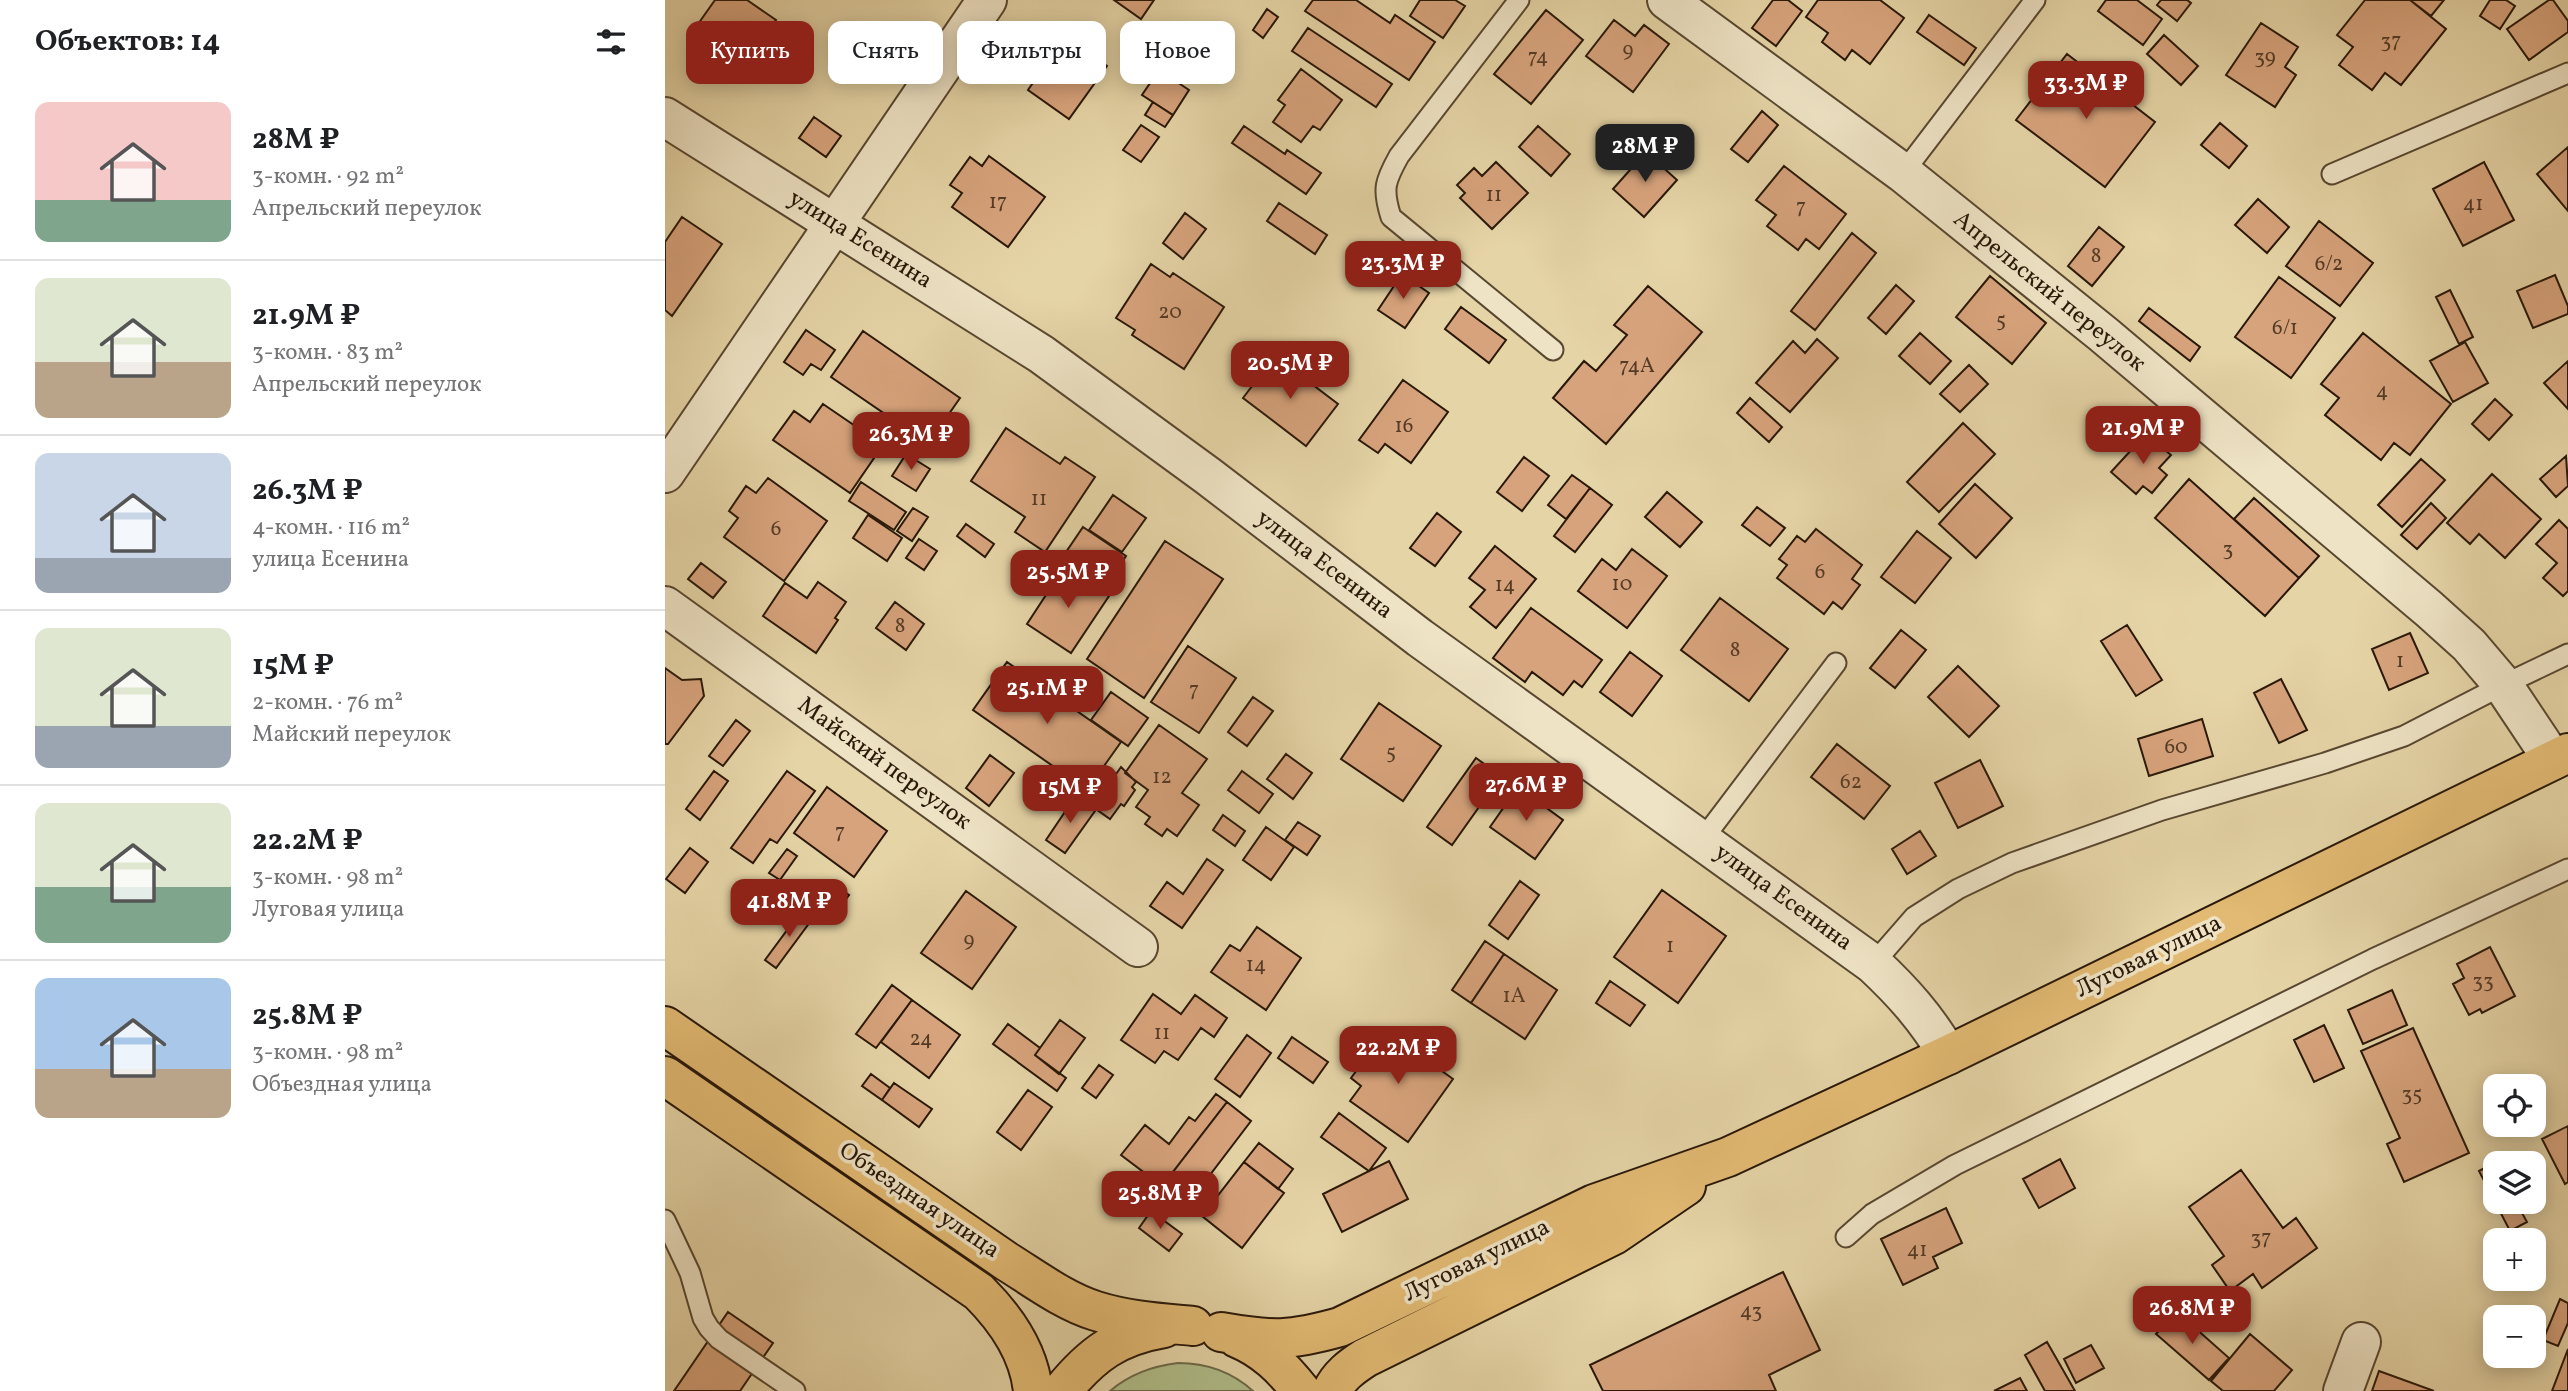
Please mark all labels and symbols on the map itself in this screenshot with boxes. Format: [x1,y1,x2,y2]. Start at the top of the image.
house number: 37 [2381,27,2401,56]
house number: 9 [1623,36,1634,65]
house number: 74 [1528,43,1548,72]
house number: 39 [2254,43,2276,72]
pin: 33.3M ₽ [2021,61,2151,121]
pin: 28M ₽ [1596,124,1694,184]
house number: 11 [1486,181,1502,210]
street label: улица Есенина [781,182,939,298]
house number: 17 [989,188,1007,217]
house number: 41 [2463,190,2483,219]
house number: 7 [1796,193,1806,222]
street label: Апрельский переулок [1945,203,2153,381]
pin: 23.3M ₽ [1338,242,1468,301]
house number: 8 [2091,242,2101,271]
house number: 6/2 [2315,250,2343,279]
house number: 20 [1158,298,1182,327]
house number: 5 [1996,306,2006,335]
house number: 6/1 [2272,314,2298,343]
pin: 20.5M ₽ [1225,342,1355,401]
house number: 74А [1619,352,1655,381]
house number: 4 [2376,377,2388,406]
pin: 21.9M ₽ [2078,406,2208,466]
pin: 26.3M ₽ [846,412,976,472]
house number: 16 [1395,412,1413,441]
house number: 11 [1031,485,1047,514]
street label: улица Есенина [1248,502,1400,628]
house number: 6 [771,515,781,544]
house number: 3 [2223,535,2233,564]
pin: 25.5M ₽ [1003,550,1133,610]
house number: 6 [1815,558,1825,587]
house number: 10 [1612,570,1632,599]
house number: 14 [1495,571,1515,600]
house number: 8 [895,612,905,641]
house number: 8 [1730,636,1740,665]
house number: 1 [2396,647,2404,676]
pin: 25.1M ₽ [982,666,1112,726]
house number: 7 [1189,676,1199,705]
street label: Майский переулок [790,689,978,839]
house number: 60 [2164,733,2188,762]
house number: 5 [1386,738,1396,767]
house number: 12 [1152,763,1172,792]
pin: 27.6M ₽ [1461,764,1591,823]
pin: 15M ₽ [1021,766,1119,825]
house number: 62 [1840,768,1862,797]
house number: 7 [835,818,845,847]
street label: улица Есенина [1707,836,1859,960]
pin: 41.8M ₽ [724,880,854,939]
street label: Луговая улица [2070,907,2228,1007]
house number: 9 [964,926,975,955]
house number: 1 [1666,932,1674,961]
house number: 14 [1246,951,1266,980]
house number: 33 [2472,967,2494,996]
house number: 1А [1503,982,1526,1011]
house number: 11 [1154,1019,1170,1048]
house number: 24 [909,1025,933,1054]
pin: 22.2M ₽ [1333,1026,1463,1086]
house number: 35 [2402,1080,2422,1109]
street label: Объездная улица [832,1134,1006,1268]
pin: 25.8M ₽ [1095,1172,1225,1231]
street label: Луговая улица [1398,1211,1556,1311]
house number: 37 [2251,1224,2271,1253]
house number: 41 [1907,1236,1927,1265]
pin: 26.8M ₽ [2127,1286,2257,1346]
house number: 43 [1740,1297,1762,1326]

